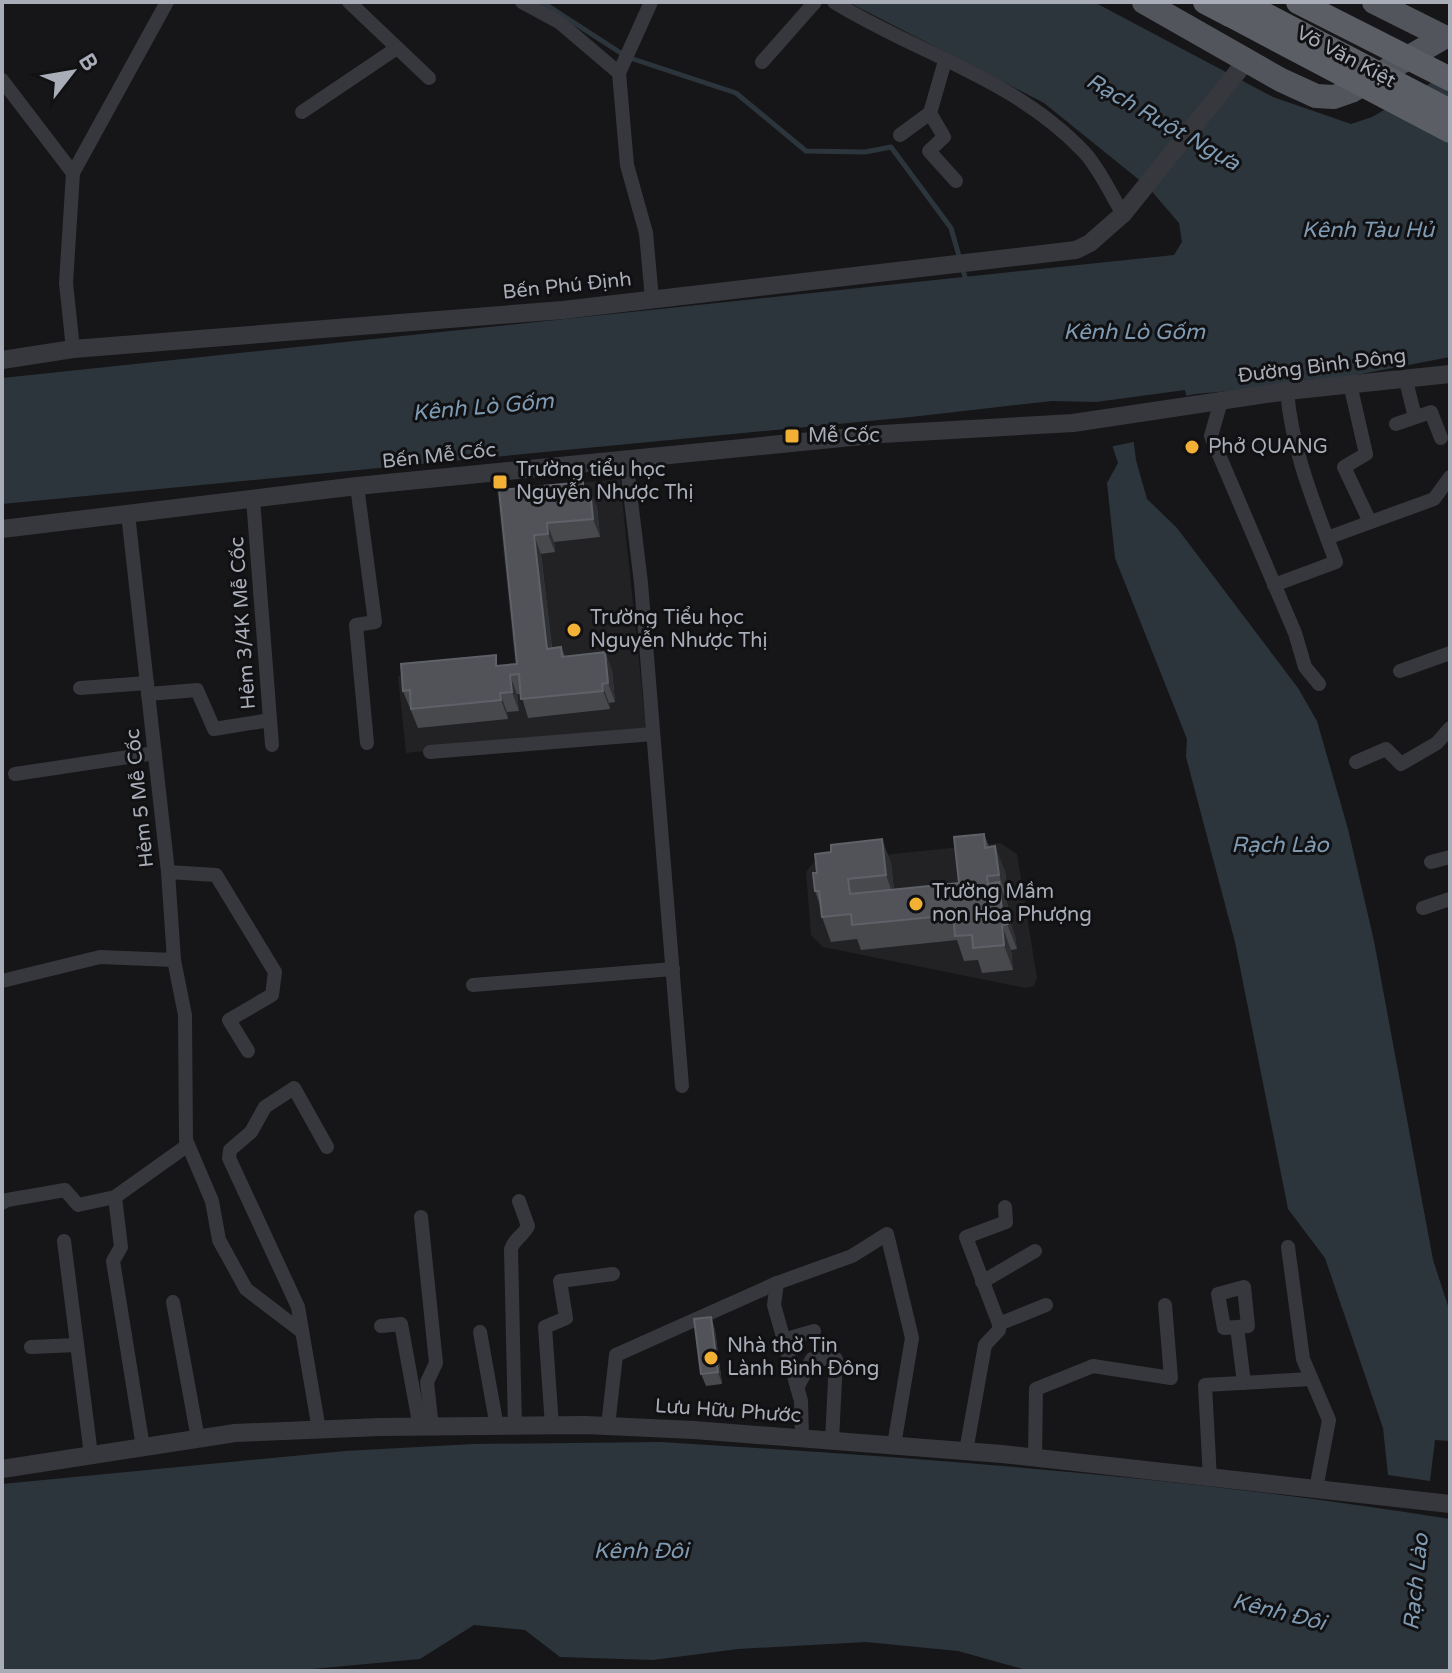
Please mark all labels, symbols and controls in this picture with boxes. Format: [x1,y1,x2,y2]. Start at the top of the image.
street label: Võ Văn Kiệt [1292,21,1400,93]
north arrow [32,32,112,112]
text: B [73,49,103,75]
water label: Rạch Ruột Ngựa [1082,68,1245,177]
water label: Kênh Tàu Hủ [1302,217,1436,243]
street label: Bến Phú Định [501,267,633,305]
water label: Kênh Lò Gốm [1063,319,1206,345]
street label: Đường Bình Đông [1236,344,1408,388]
water label: Kênh Lò Gốm [411,388,556,426]
place label: Mễ Cốc [808,424,880,448]
marker: Mễ Cốc [783,427,801,445]
place label: Phở QUANG [1208,435,1328,459]
street label: Bến Mễ Cốc [381,438,497,474]
marker: Phở QUANG [1183,438,1201,456]
place label: Trường tiểu học Nguyễn Nhược Thị [516,458,693,505]
marker: Trường tiểu học Nguyễn Nhược Thị [491,473,509,491]
street label: Hẻm 3/4K Mễ Cốc [225,536,261,710]
place label: Trường Tiểu học Nguyễn Nhược Thị [590,606,767,653]
marker: Trường Tiểu học Nguyễn Nhược Thị [565,621,583,639]
street label: Hẻm 5 Mễ Cốc [121,727,159,869]
water label: Rạch Lào [1231,832,1330,858]
place label: Trường Mầm non Hoa Phượng [932,880,1092,927]
marker: Trường Mầm non Hoa Phượng [907,895,925,913]
place label: Nhà thờ Tin Lành Bình Đông [727,1334,879,1381]
marker: Nhà thờ Tin Lành Bình Đông [702,1349,720,1367]
street label: Lưu Hữu Phước [654,1394,802,1428]
water label: Rạch Lào [1398,1531,1434,1632]
water label: Kênh Đôi [594,1538,691,1564]
water label: Kênh Đôi [1230,1588,1331,1637]

